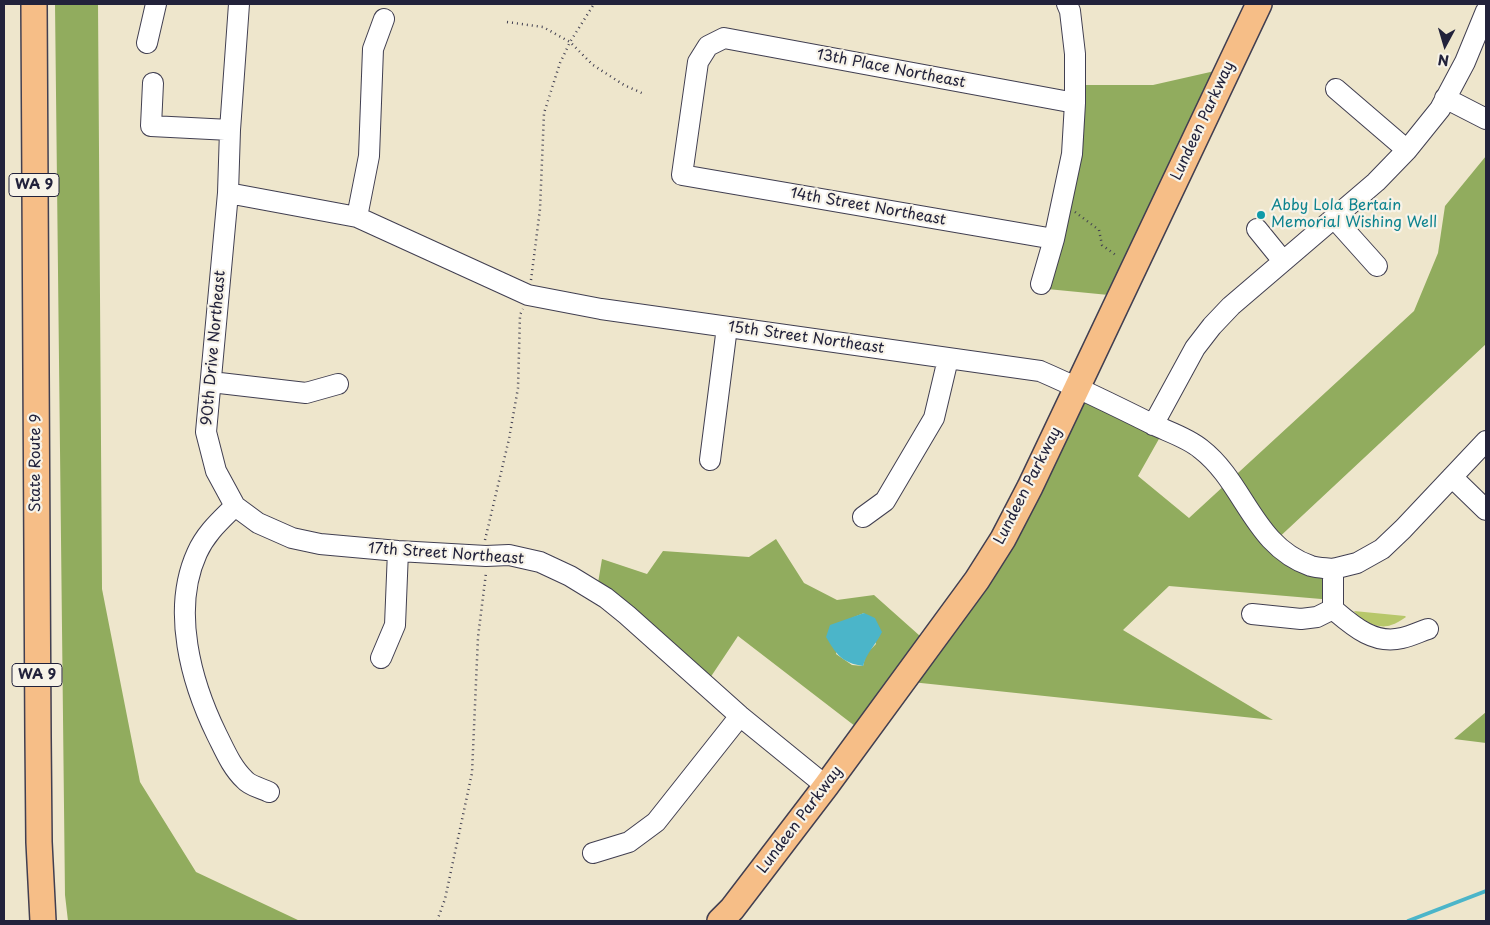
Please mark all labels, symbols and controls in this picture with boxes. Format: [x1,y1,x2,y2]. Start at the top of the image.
north arrow [1420,20,1470,70]
street label: 13th Place Northeast [815,46,967,92]
text: N [1437,49,1450,71]
street label: Lundeen Parkway [1168,59,1238,183]
road number: WA 9 [9,174,59,196]
street label: 14th Street Northeast [789,184,947,230]
place label: Abby Lola Bertain Memorial Wishing Well [1271,197,1437,232]
marker: Abby Lola Bertain Memorial Wishing Well [1255,209,1267,221]
street label: 90th Drive Northeast [198,270,230,426]
street label: 15th Street Northeast [727,318,885,358]
street label: State Route 9 [27,414,45,512]
street label: Lundeen Parkway [991,424,1065,548]
street label: 17th Street Northeast [367,540,525,568]
road number: WA 9 [12,664,62,686]
street label: Lundeen Parkway [754,763,846,877]

